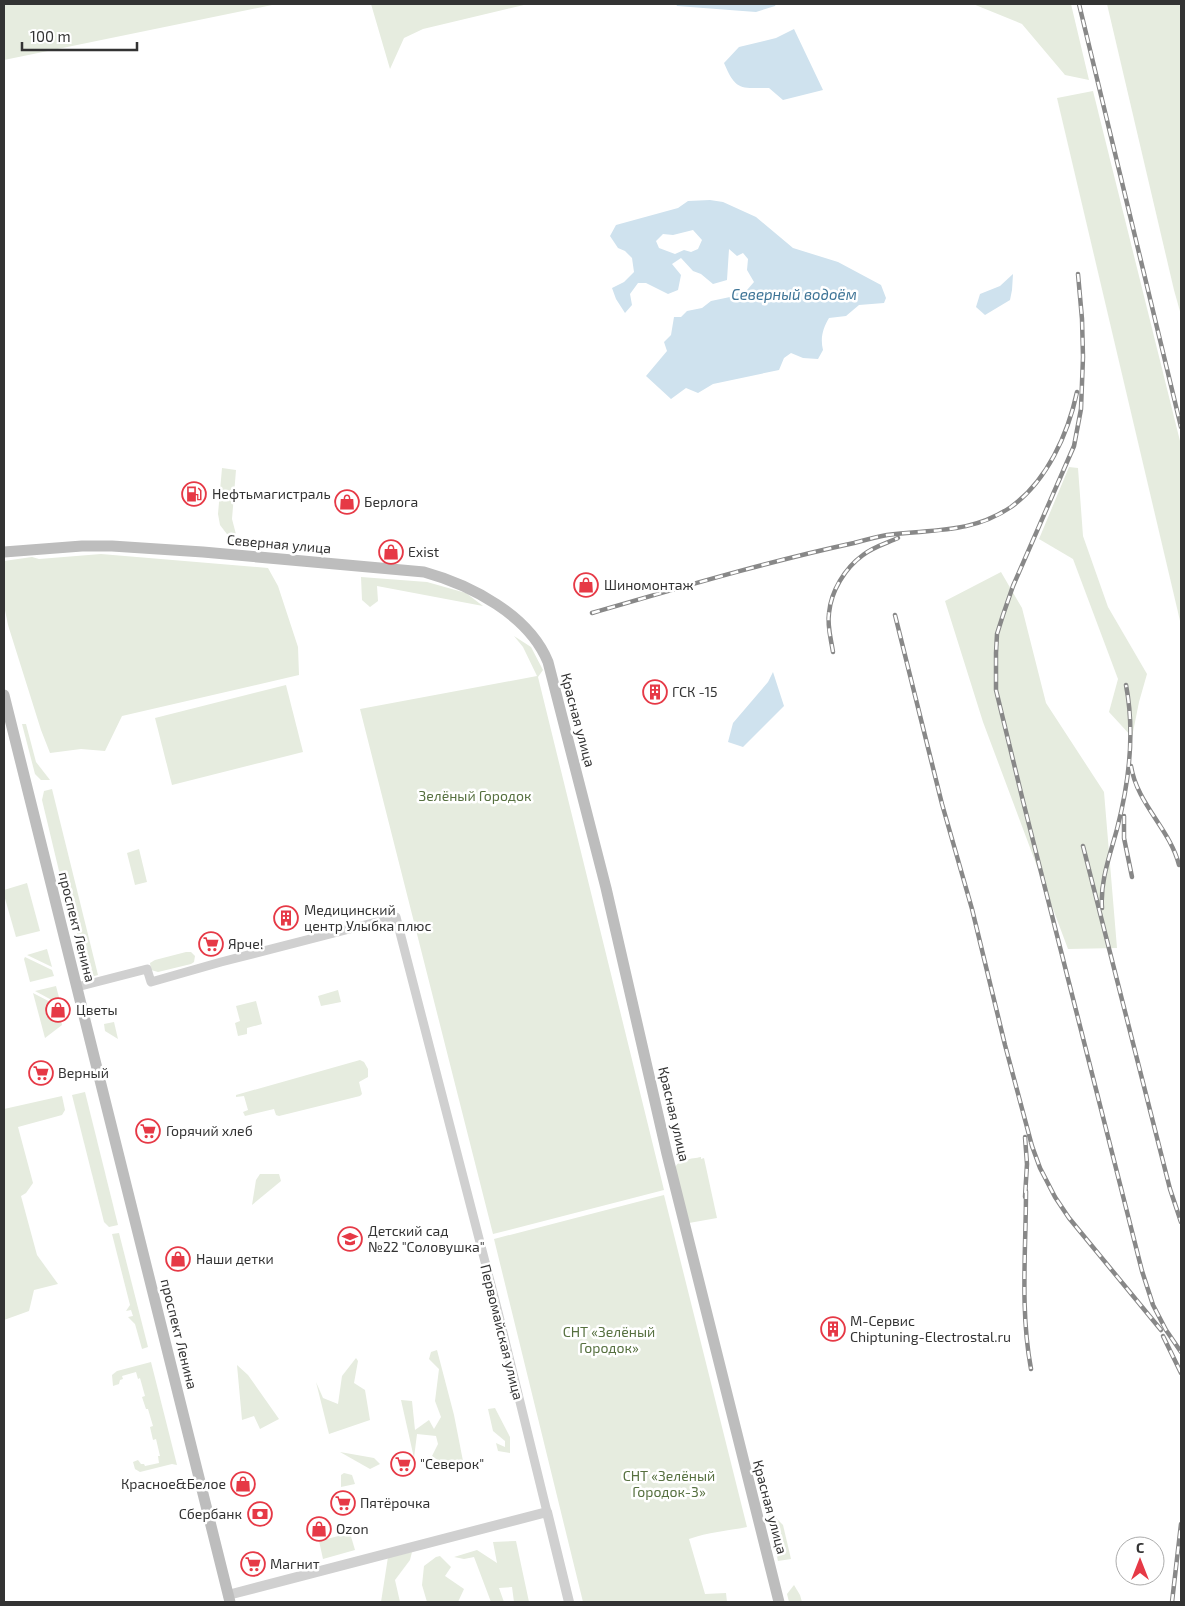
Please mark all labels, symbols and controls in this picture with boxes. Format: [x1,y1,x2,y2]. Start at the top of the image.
scale bar [22,20,138,52]
text: 100 m [30,27,71,45]
water label: Северный водоём [731,285,857,303]
fuel station icon: Нефтьмагистраль [181,481,207,507]
place label: Нефтьмагистраль [212,485,331,502]
shop icon: Берлога [334,489,360,515]
place label: Берлога [364,493,418,510]
street label: Северная улица [226,530,332,557]
shop icon: Exist [378,539,404,565]
place label: Exist [408,543,439,560]
shop icon: Шиномонтаж [573,572,599,598]
place label: Шиномонтаж [604,576,694,593]
street label: Красная улица [558,671,599,769]
building icon: ГСК -15 [642,679,668,705]
place label: ГСК -15 [672,683,717,700]
park label: Зелёный Городок [419,787,532,804]
street label: проспект Ленина [56,870,99,984]
place label: Медицинский центр Улыбка плюс [304,901,431,934]
building icon: Медицинский центр Улыбка плюс [273,905,299,931]
supermarket icon: Ярче! [198,931,224,957]
place label: Ярче! [228,935,264,952]
shop icon: Цветы [45,997,71,1023]
place label: Цветы [76,1001,118,1018]
supermarket icon: Верный [28,1060,54,1086]
place label: Верный [58,1064,109,1081]
street label: Красная улица [655,1065,694,1163]
supermarket icon: Горячий хлеб [135,1118,161,1144]
place label: Горячий хлеб [166,1122,253,1139]
place label: Детский сад №22 "Соловушка" [368,1222,485,1255]
school or university icon: Детский сад №22 "Соловушка" [337,1226,363,1252]
shop icon: Наши детки [165,1246,191,1272]
place label: Наши детки [196,1250,274,1267]
street label: Первомайская улица [477,1262,528,1401]
street label: проспект Ленина [158,1277,201,1391]
place label: M-Сервис Chiptuning-Electrostal.ru [850,1312,1011,1345]
building icon: M-Сервис Chiptuning-Electrostal.ru [820,1316,846,1342]
park label: СНТ «Зелёный Городок» [563,1323,655,1356]
supermarket icon: "Северок" [390,1451,416,1477]
place label: "Северок" [420,1455,484,1472]
street label: Красная улица [750,1458,791,1556]
park label: СНТ «Зелёный Городок-3» [623,1467,715,1500]
shop icon: Красное&Белое [230,1471,256,1497]
place label: Красное&Белое [121,1475,226,1492]
supermarket icon: Пятёрочка [330,1490,356,1516]
place label: Пятёрочка [360,1494,430,1511]
bank icon: Сбербанк [247,1501,273,1527]
place label: Сбербанк [179,1505,242,1522]
shop icon: Ozon [306,1516,332,1542]
place label: Ozon [336,1520,369,1537]
north arrow [1115,1536,1165,1586]
text: С [1136,1539,1144,1556]
supermarket icon: Магнит [240,1551,266,1577]
place label: Магнит [270,1555,320,1572]

